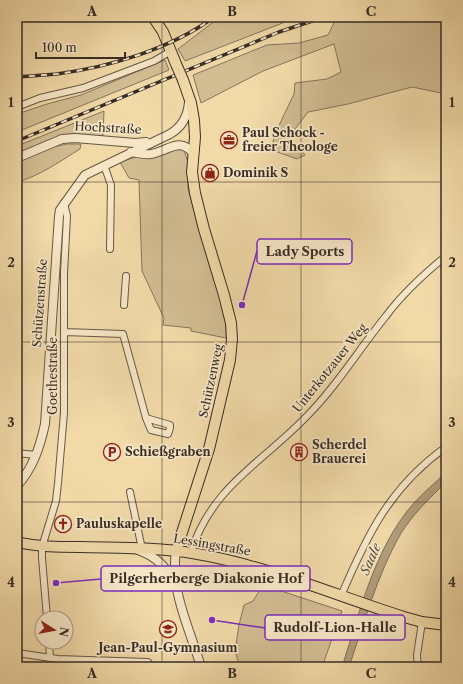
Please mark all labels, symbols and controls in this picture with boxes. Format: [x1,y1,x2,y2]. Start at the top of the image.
text: A [86,3,98,19]
text: B [227,3,237,19]
text: C [366,3,376,19]
scale bar [36,34,125,60]
text: 100 m [42,40,77,55]
text: 1 [8,94,14,110]
text: 1 [449,94,455,110]
street label: Hochstraße [74,118,142,137]
place label: Paul Schock - freier Theologe [242,125,338,154]
office icon: Paul Schock - freier Theologe [219,130,239,150]
shop icon: Dominik S [200,163,220,183]
place label: Dominik S [223,165,288,180]
callout: Lady Sports [257,239,352,264]
text: Lady Sports [266,243,344,259]
text: 2 [7,254,15,270]
text: 2 [448,254,456,270]
street label: Schützenstraße [29,258,50,348]
street label: Unterkotzauer Weg [289,320,370,415]
street label: Goethestraße [45,337,60,415]
street label: Schützenweg [195,342,226,419]
text: 3 [7,414,15,430]
text: 3 [448,414,456,430]
place label: Scherdel Brauerei [312,437,367,466]
parking icon: Schießgraben [102,442,122,462]
building icon: Scherdel Brauerei [289,442,309,462]
place label: Schießgraben [125,444,212,459]
church icon: Pauluskapelle [53,514,73,534]
place label: Pauluskapelle [76,516,162,531]
street label: Lessingstraße [172,530,252,559]
water label: Saale [356,540,384,578]
callout: Pilgerherberge Diakonie Hof [101,566,310,591]
text: Pilgerherberge Diakonie Hof [109,570,305,586]
text: 4 [7,574,15,590]
text: 4 [448,574,456,590]
north arrow [34,610,74,650]
callout: Rudolf-Lion-Halle [265,615,405,640]
school or university icon: Jean-Paul-Gymnasium [158,619,178,639]
text: Rudolf-Lion-Halle [273,619,397,635]
text: N [56,626,72,638]
place label: Jean-Paul-Gymnasium [97,640,237,655]
text: A [86,665,98,681]
text: B [227,665,237,681]
text: C [366,665,376,681]

